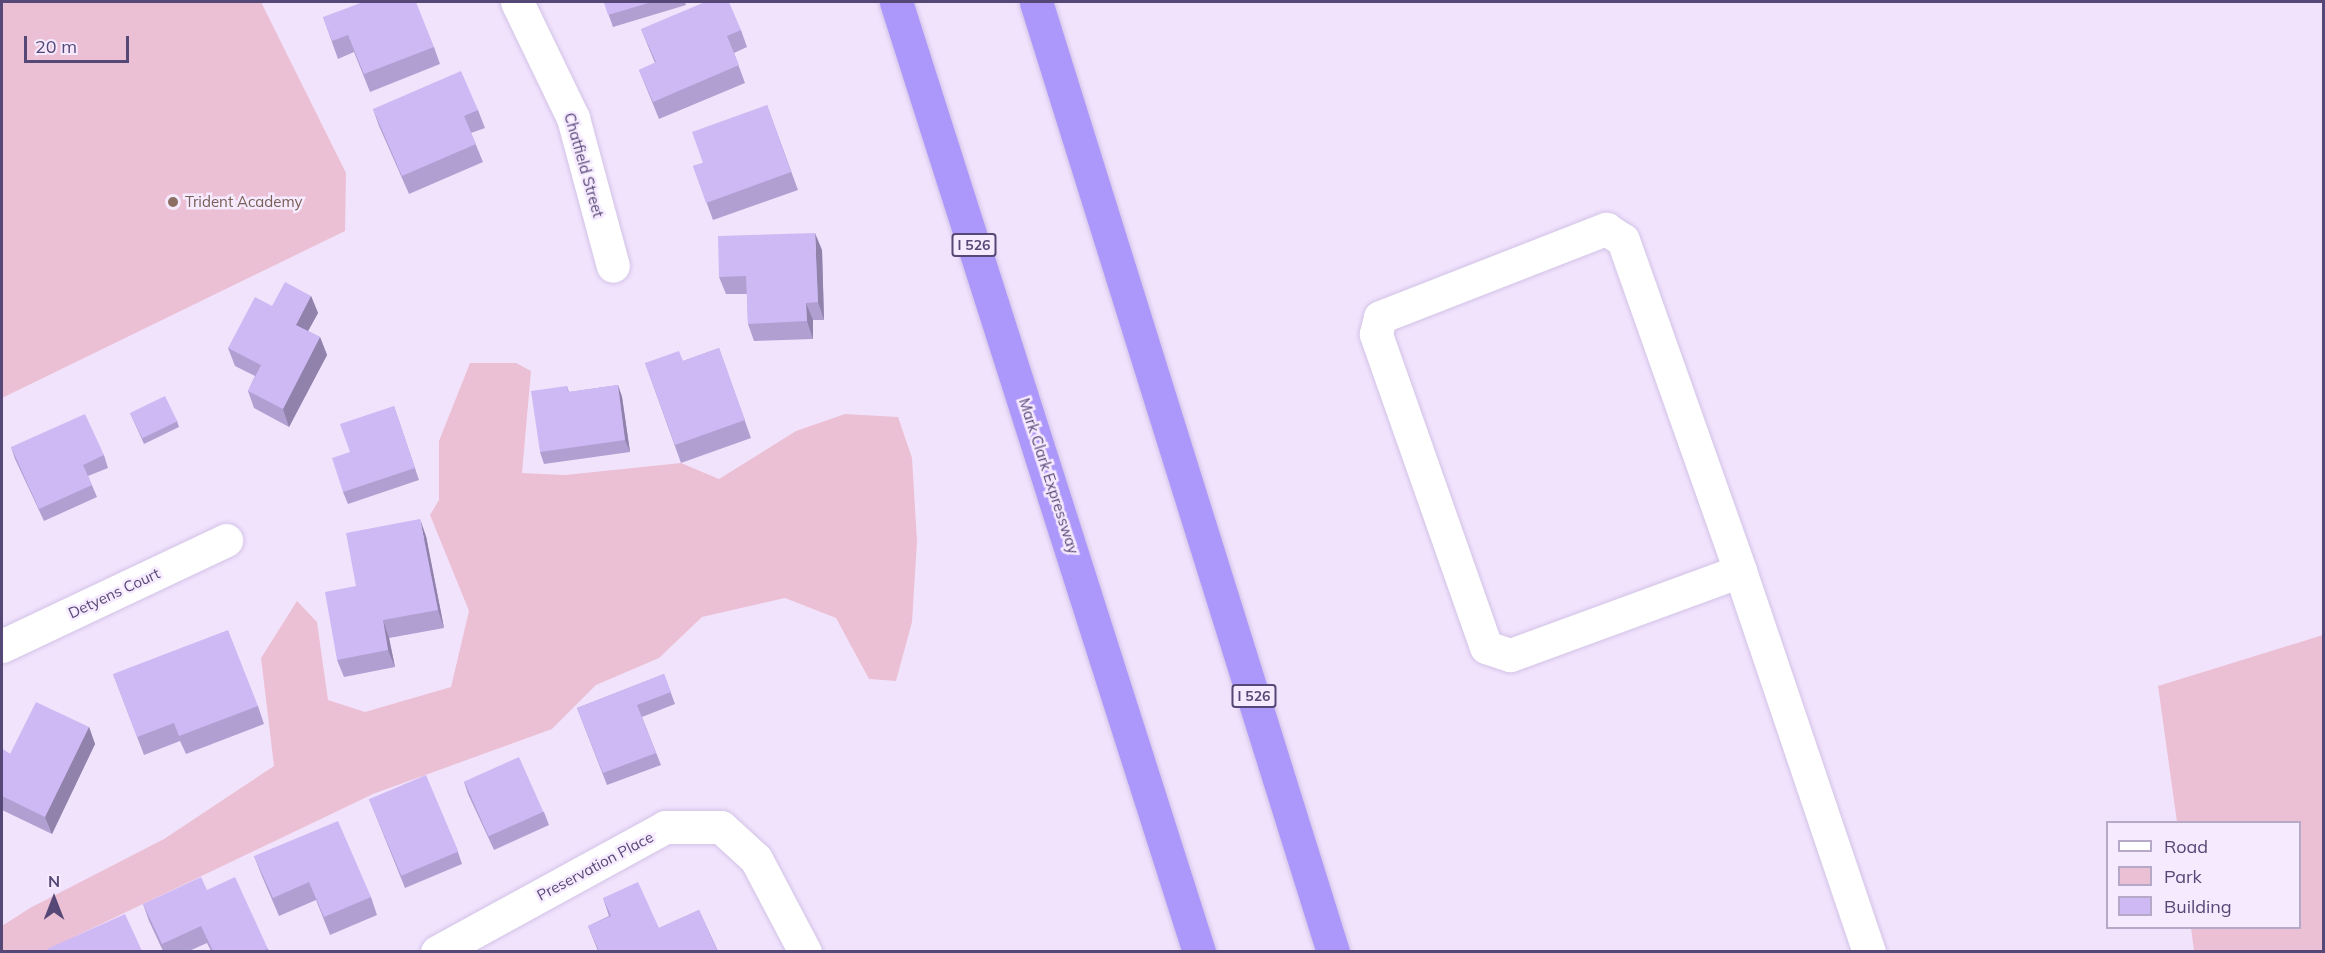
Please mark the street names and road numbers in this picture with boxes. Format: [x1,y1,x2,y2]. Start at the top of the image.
street label: Chatfield Street [560,111,608,219]
road number: I 526 [950,234,998,256]
street label: Mark Clark Expressway [1015,396,1083,556]
street label: Detyens Court [65,564,163,622]
road number: I 526 [1230,685,1278,707]
street label: Preservation Place [534,828,656,904]

